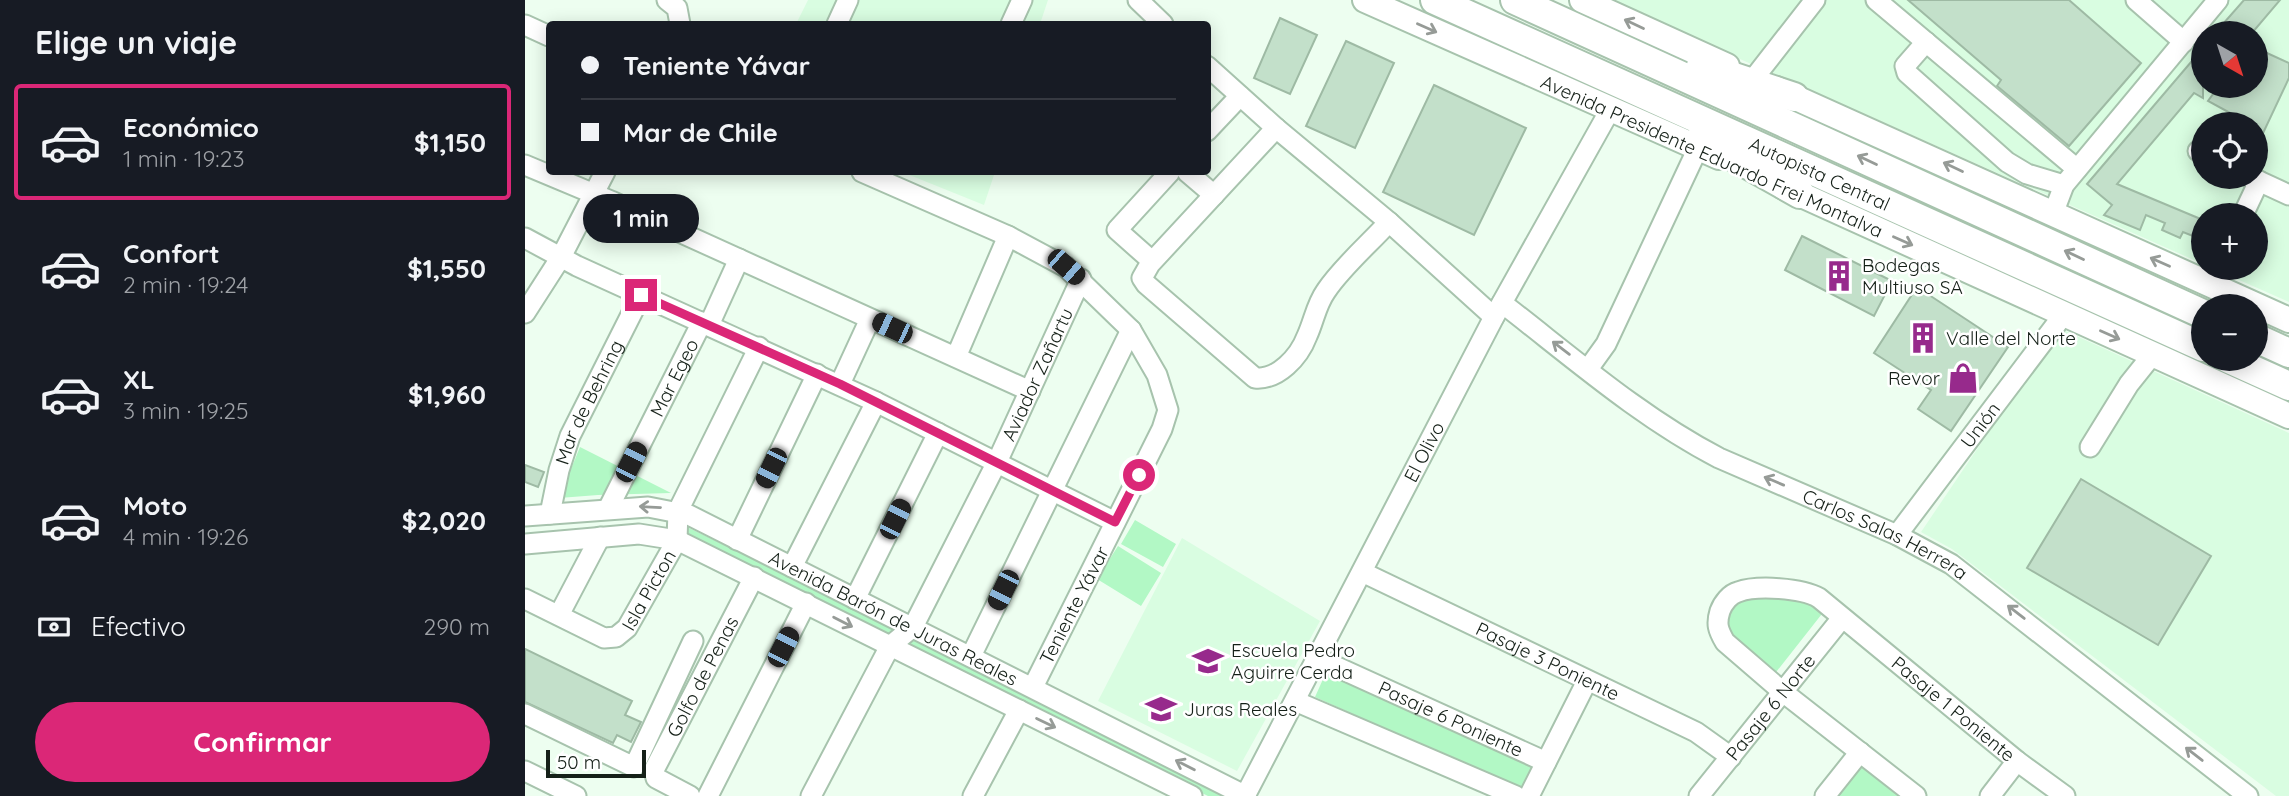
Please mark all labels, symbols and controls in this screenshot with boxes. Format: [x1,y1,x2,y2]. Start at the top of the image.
one-way arrow [1623,17,1645,30]
north arrow [2191,21,2268,98]
map controls [2191,21,2268,371]
text: Elige un viaje [35,22,237,62]
one-way arrow [1416,22,1437,35]
text: Teniente Yávar [623,49,810,82]
street label: Avenida Presidente Eduardo Frei Montalva [1537,69,1887,243]
icon: car [39,111,102,174]
text: Económico [123,111,259,144]
button: locate [2191,112,2268,189]
text: Mar de Chile [623,116,778,149]
text: $1,150 [414,126,486,159]
street label: Autopista Central [1745,132,1894,216]
text: 1 min · 19:23 [123,144,244,173]
one-way arrow [1857,153,1879,166]
one-way arrow [1943,160,1964,173]
callout: 1 min [583,194,699,243]
button: + [2191,203,2268,280]
text: 1 min [613,204,669,233]
one-way arrow [1892,235,1913,248]
icon: car [39,237,102,300]
text: Confort [123,237,220,270]
car [1044,245,1089,289]
one-way arrow [2064,248,2086,261]
text: $1,550 [407,252,486,285]
place label: Bodegas Multiuso SA [1862,253,1963,299]
one-way arrow [2150,255,2171,268]
building icon: Bodegas Multiuso SA [1822,259,1856,293]
text: 2 min · 19:24 [123,270,248,299]
route end [625,279,657,311]
button: − [2191,294,2268,371]
street label: Aviador Zañartu [996,304,1078,445]
car [869,310,916,346]
building icon: Valle del Norte [1906,321,1940,355]
place label: Valle del Norte [1946,326,2076,350]
one-way arrow [2099,329,2120,342]
street label: Mar Egeo [644,335,704,421]
street label: Mar de Behring [550,336,628,468]
one-way arrow [1553,341,1571,356]
shop icon: Revor [1946,361,1980,395]
icon: car [39,363,102,426]
text: XL [123,363,155,396]
place label: Revor [1888,366,1941,390]
text: $1,960 [408,378,486,411]
text: 3 min · 19:25 [123,396,249,425]
street label: Unión [1955,397,2005,453]
street label: El Olivo [1398,417,1450,486]
car [613,439,650,485]
car [753,445,790,491]
route start [1123,459,1155,491]
one-way arrow [1764,474,1785,487]
street label: Carlos Salas Herrera [1799,484,1973,585]
icon: car [39,489,102,552]
text: Moto [123,489,187,522]
car [877,496,914,542]
one-way arrow [639,501,662,514]
text: $2,020 [402,504,486,537]
text: 4 min · 19:26 [123,522,248,551]
street label: Teniente Yávar [1034,541,1114,668]
street label: Avenida Barón de Juras Reales [765,545,1022,691]
street label: Isla Picton [616,546,681,635]
car [985,567,1022,613]
one-way arrow [2007,605,2025,620]
icon: cash [35,608,73,646]
text: Efectivo [91,610,186,643]
text: 290 m [423,612,490,641]
street label: Golfo de Penas [661,612,744,741]
one-way arrow [832,615,852,629]
street label: Pasaje 3 Poniente [1472,616,1623,706]
car [765,624,802,670]
place label: Escuela Pedro Aguirre Cerda [1231,638,1355,684]
school or university icon: Escuela Pedro Aguirre Cerda [1191,644,1225,678]
street label: Pasaje 6 Norte [1720,649,1820,765]
street label: Pasaje 1 Poniente [1887,651,2020,767]
street label: Pasaje 6 Poniente [1375,676,1527,762]
school or university icon: Juras Reales [1144,692,1178,726]
place label: Juras Reales [1184,697,1297,721]
button: Confirmar [35,702,490,782]
one-way arrow [1035,717,1056,731]
one-way arrow [2185,746,2204,761]
scale bar [546,747,646,779]
text: 50 m [557,750,601,774]
one-way arrow [1175,757,1196,771]

